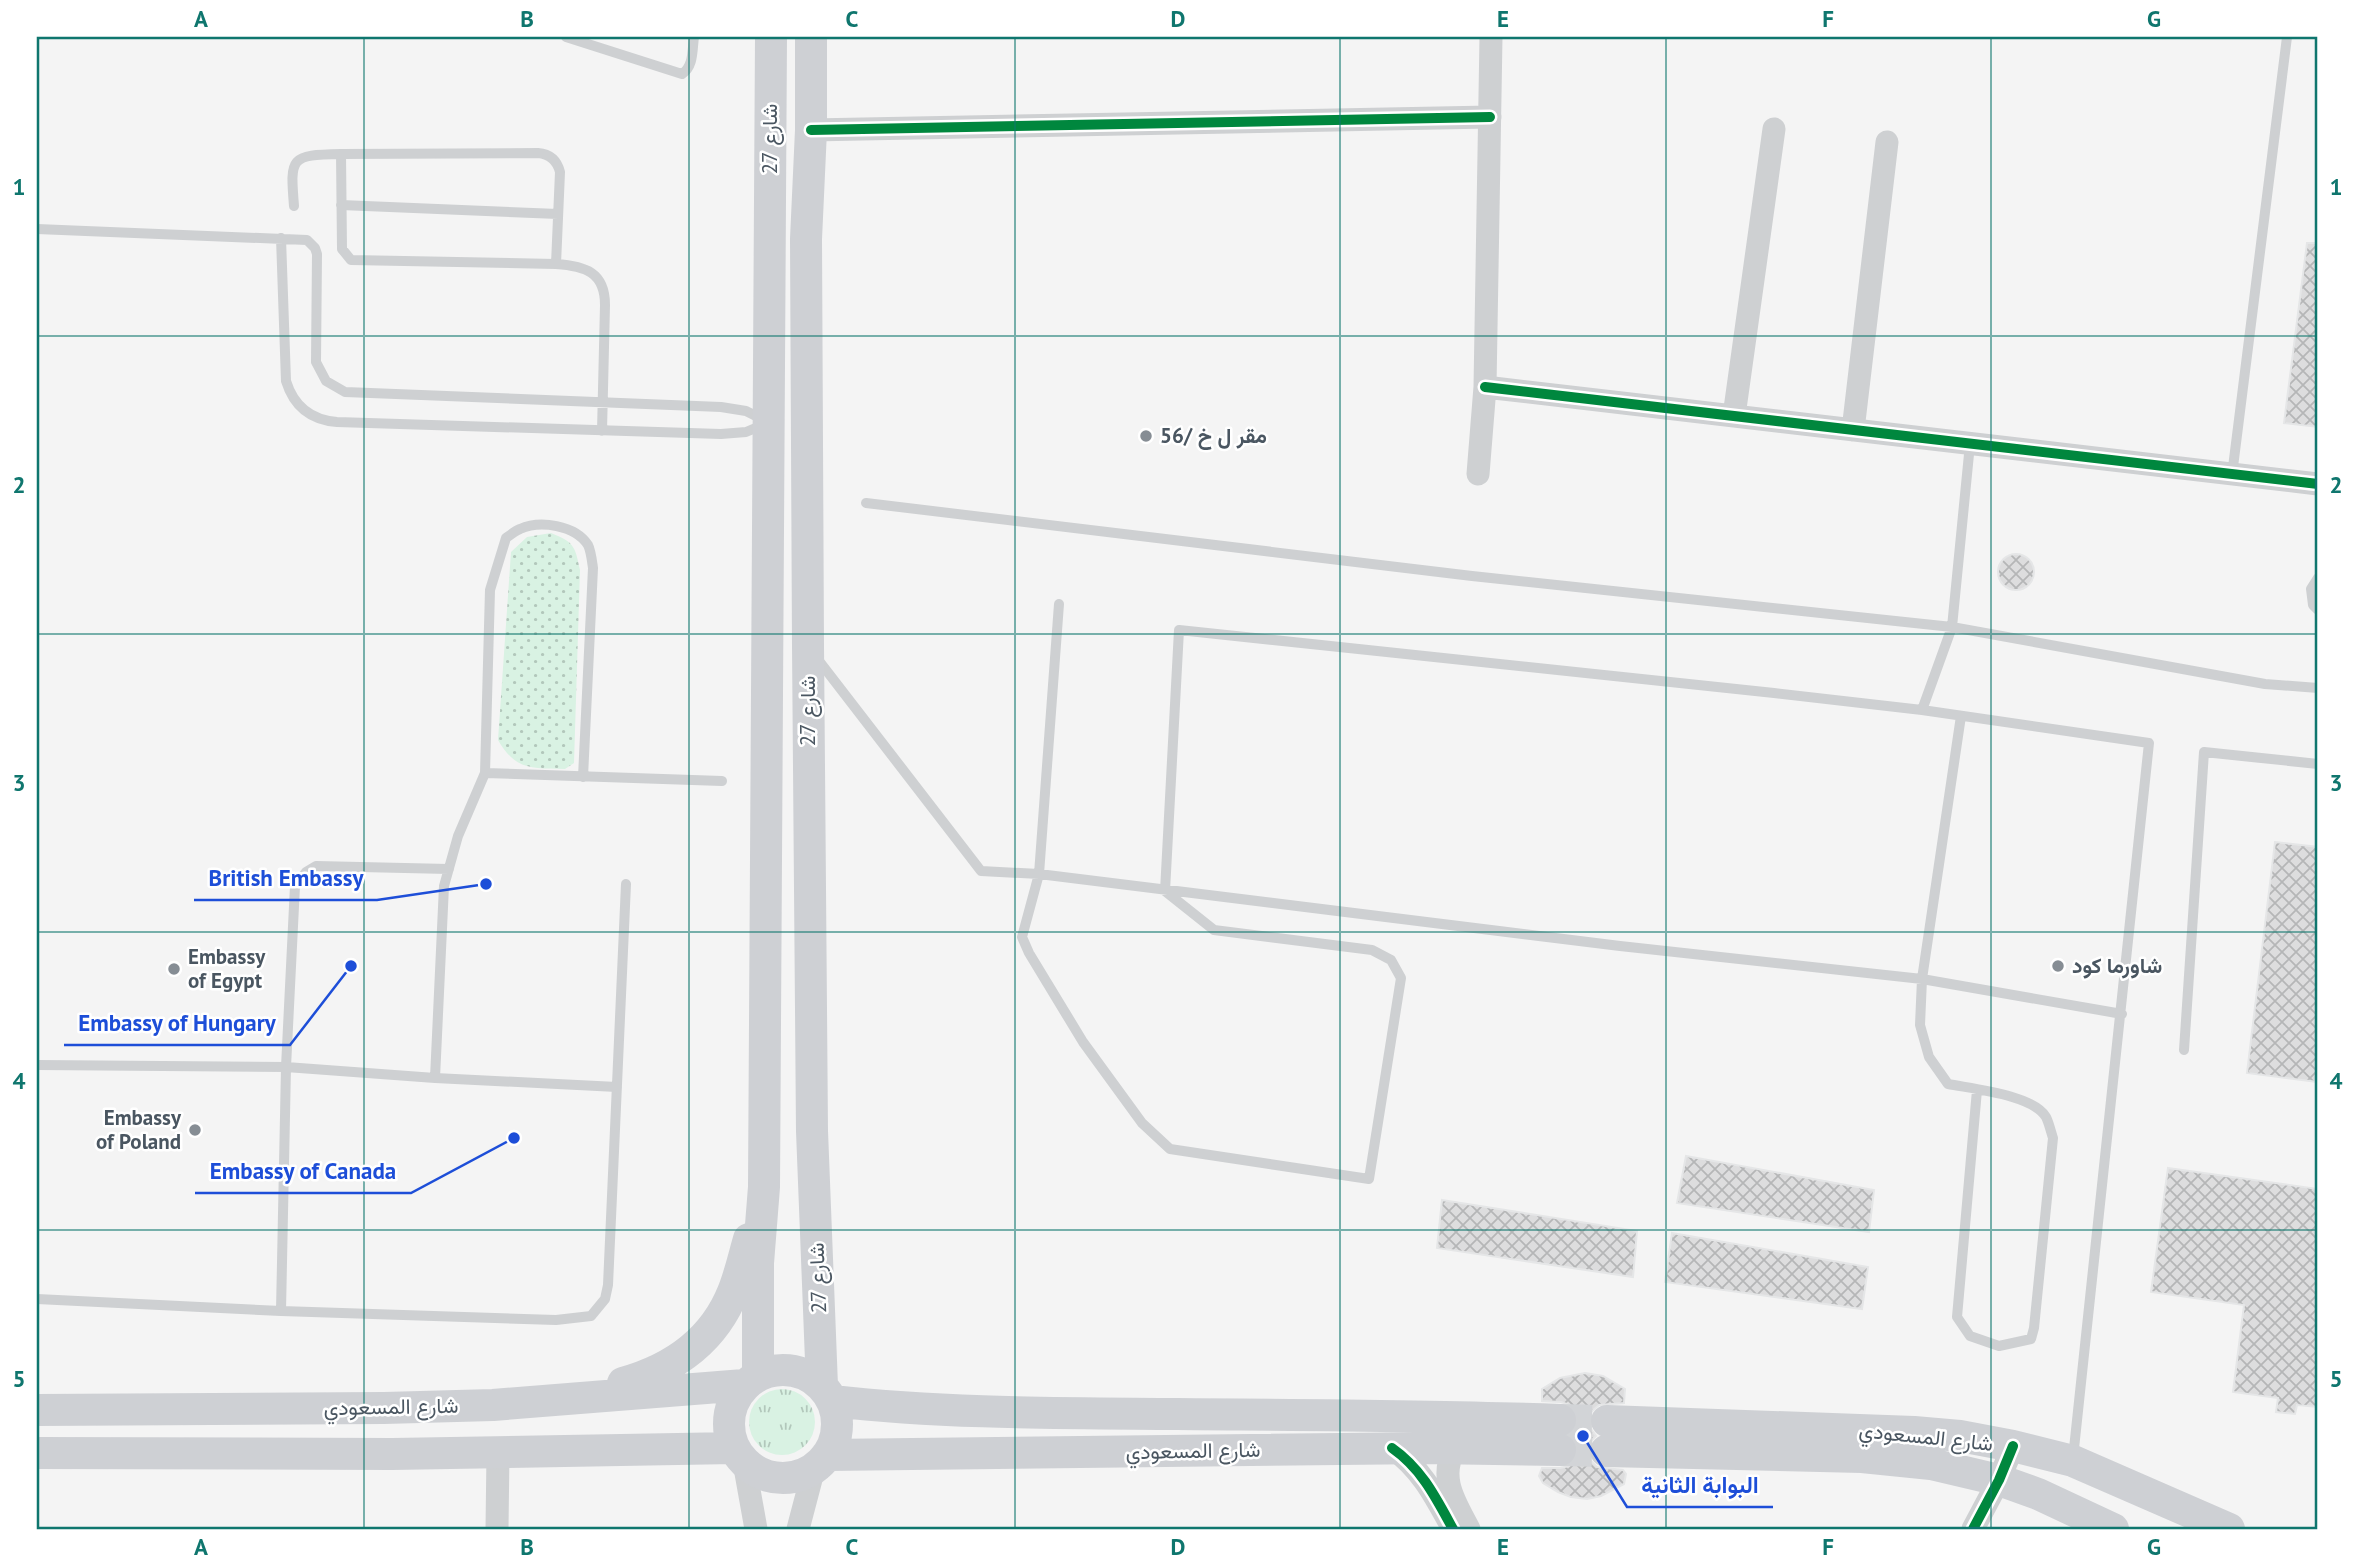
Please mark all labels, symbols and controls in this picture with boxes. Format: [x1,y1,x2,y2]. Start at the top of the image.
text: A [194,4,208,33]
text: B [520,4,534,33]
text: C [846,4,859,33]
text: D [1171,4,1185,33]
text: E [1497,4,1509,33]
text: F [1822,4,1834,33]
text: G [2147,4,2161,33]
street label: شارع 27 [756,104,784,174]
text: 1 [12,172,26,201]
text: 1 [2329,172,2343,201]
place label: مقر ل خ /56 [1160,422,1267,450]
marker: مقر ل خ /56 [1138,428,1154,444]
text: 2 [12,470,26,499]
text: 2 [2329,470,2343,499]
street label: شارع 27 [794,676,822,746]
text: 3 [12,768,26,797]
text: 3 [2329,768,2343,797]
callout: British Embassy [194,856,377,900]
text: British Embassy [209,863,364,892]
place label: Embassy of Egypt [188,943,266,994]
place label: شاورما كود [2072,952,2162,979]
marker: شاورما كود [2050,958,2066,974]
marker: Embassy of Egypt [166,961,182,977]
callout: Embassy of Hungary [64,1001,290,1045]
text: Embassy of Hungary [78,1008,277,1037]
text: 4 [12,1066,26,1095]
text: 4 [2329,1066,2343,1095]
place label: Embassy of Poland [96,1104,182,1155]
marker: Embassy of Poland [187,1122,203,1138]
callout: Embassy of Canada [195,1149,411,1193]
text: Embassy of Canada [210,1156,396,1185]
street label: شارع 27 [803,1242,833,1314]
text: 5 [12,1364,26,1393]
text: 5 [2329,1364,2343,1393]
street label: شارع المسعودي [323,1392,459,1425]
street label: شارع المسعودي [1857,1416,1994,1461]
street label: شارع المسعودي [1125,1436,1261,1469]
callout: البوابة الثانية [1627,1463,1773,1507]
text: البوابة الثانية [1641,1470,1759,1500]
text: A [194,1532,208,1561]
text: B [520,1532,534,1561]
text: C [846,1532,859,1561]
text: D [1171,1532,1185,1561]
text: E [1497,1532,1509,1561]
text: F [1822,1532,1834,1561]
text: G [2147,1532,2161,1561]

